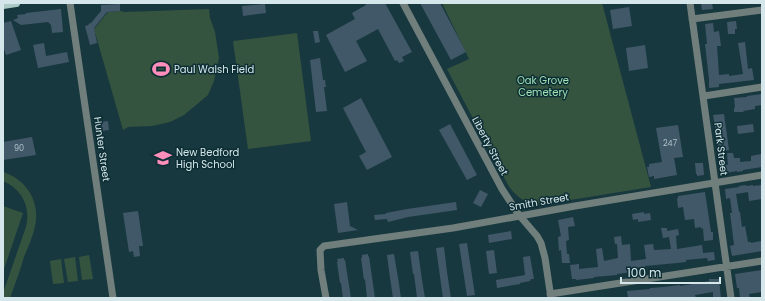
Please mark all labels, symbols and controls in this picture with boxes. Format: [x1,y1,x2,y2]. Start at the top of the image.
sports icon: Paul Walsh Field [151,59,171,79]
place label: Paul Walsh Field [174,62,254,77]
park label: Oak Grove Cemetery [517,73,569,100]
street label: Liberty Street [468,114,512,178]
street label: Hunter Street [90,116,114,183]
street label: Park Street [710,122,732,177]
house number: 247 [663,138,678,149]
house number: 90 [14,143,24,154]
place label: New Bedford High School [176,145,239,172]
school or university icon: New Bedford High School [153,148,173,168]
street label: Smith Street [508,189,571,215]
scale bar [621,259,720,285]
text: 100 m [627,264,661,281]

